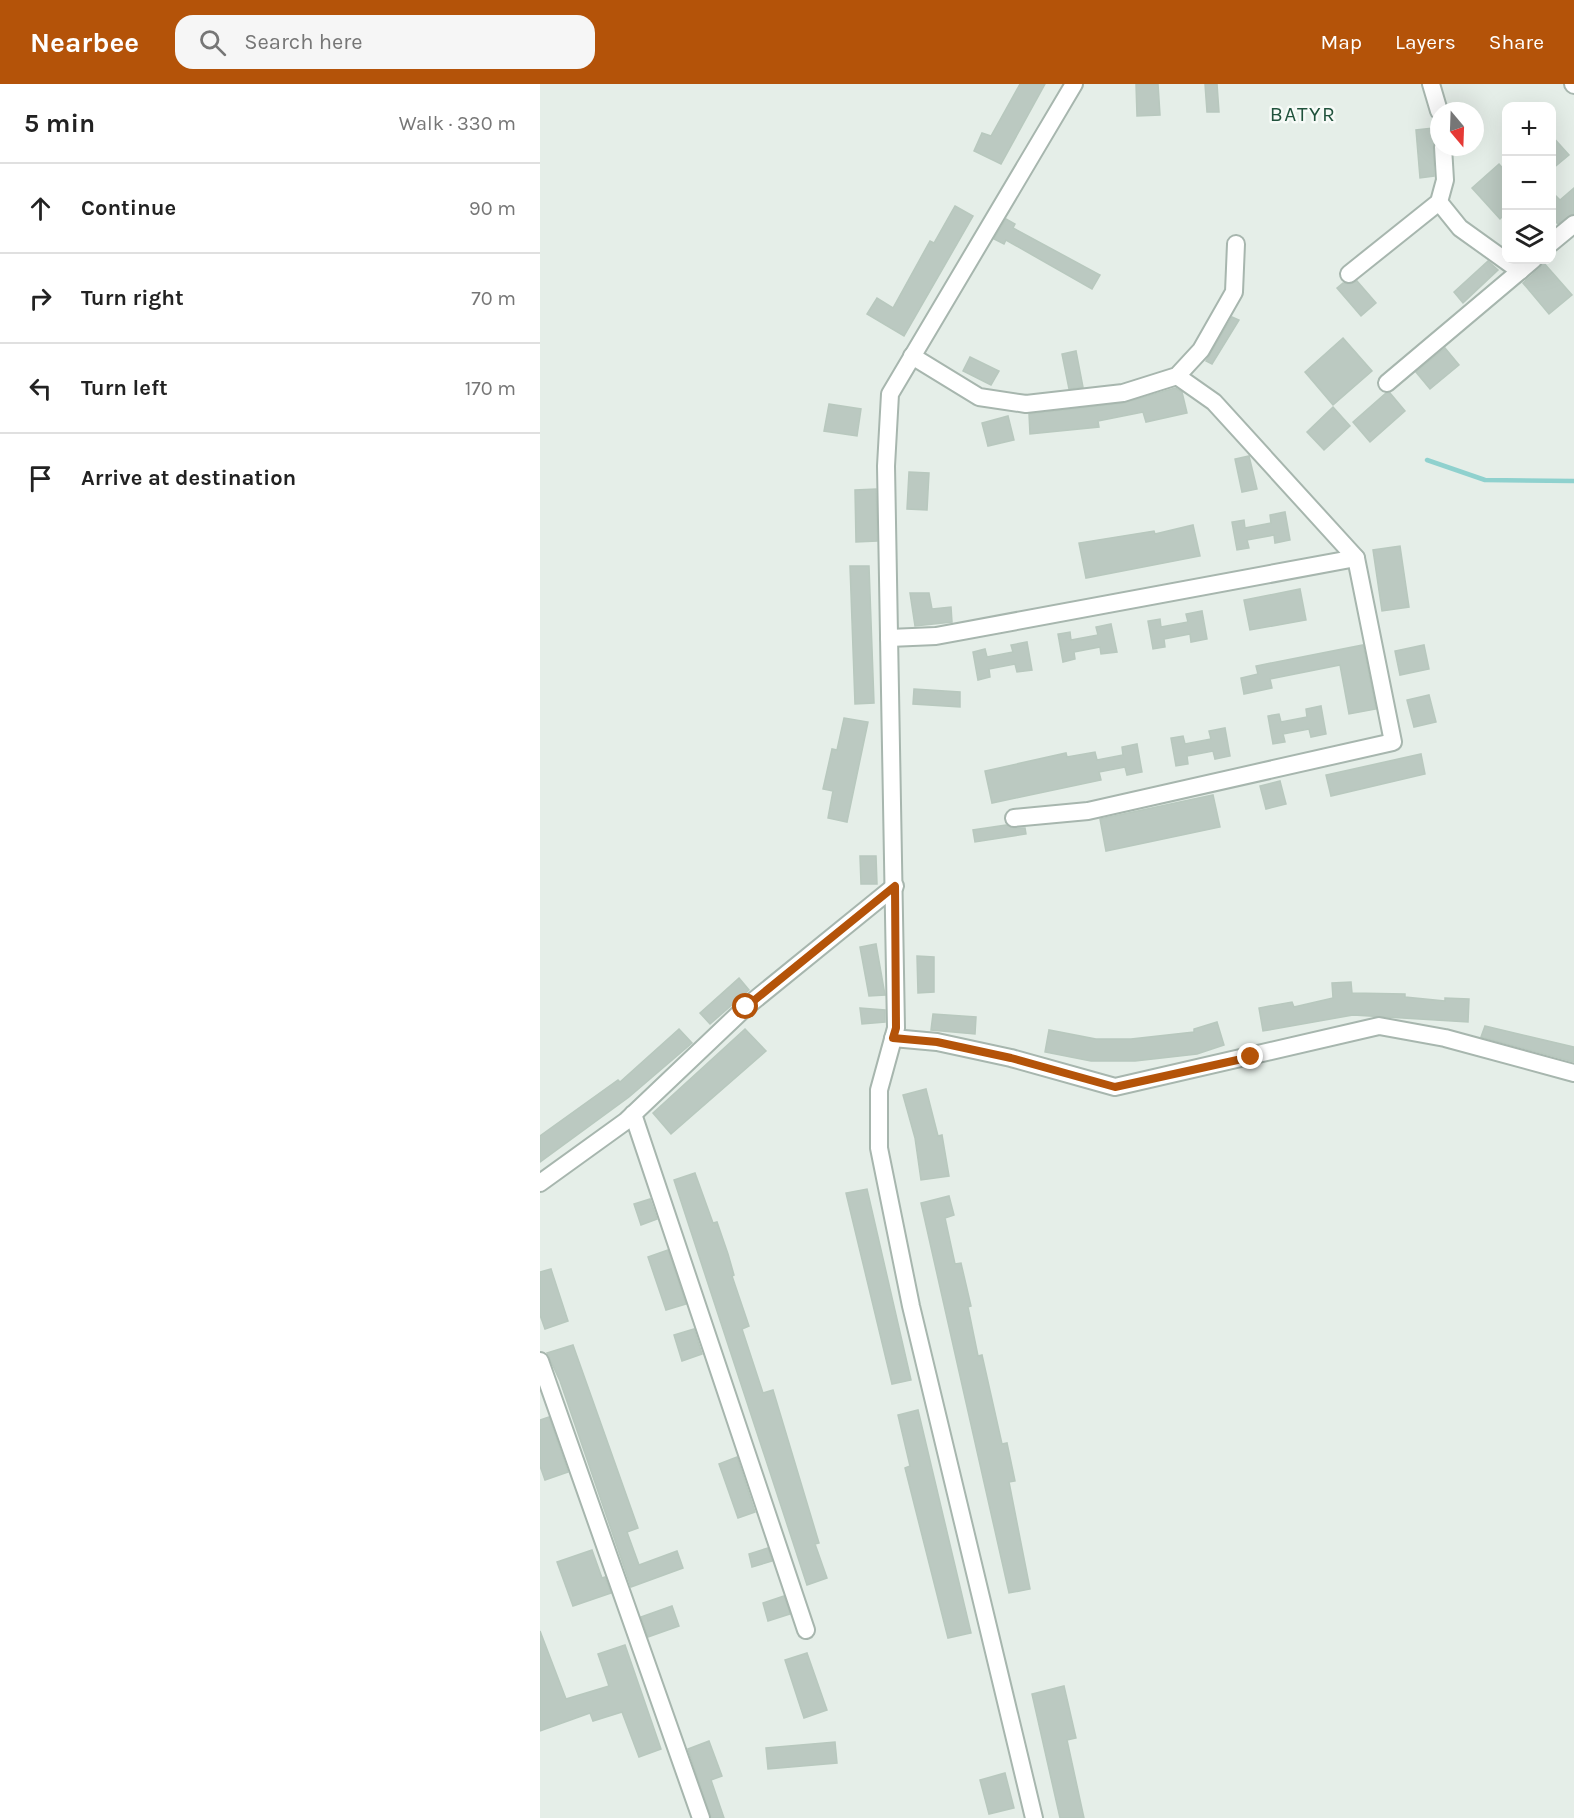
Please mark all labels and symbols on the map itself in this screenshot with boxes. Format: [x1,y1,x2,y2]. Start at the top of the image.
district label: BATYR [1270,102,1336,126]
north arrow [1430,102,1484,156]
route start [732,993,758,1019]
route end [1237,1043,1263,1069]

